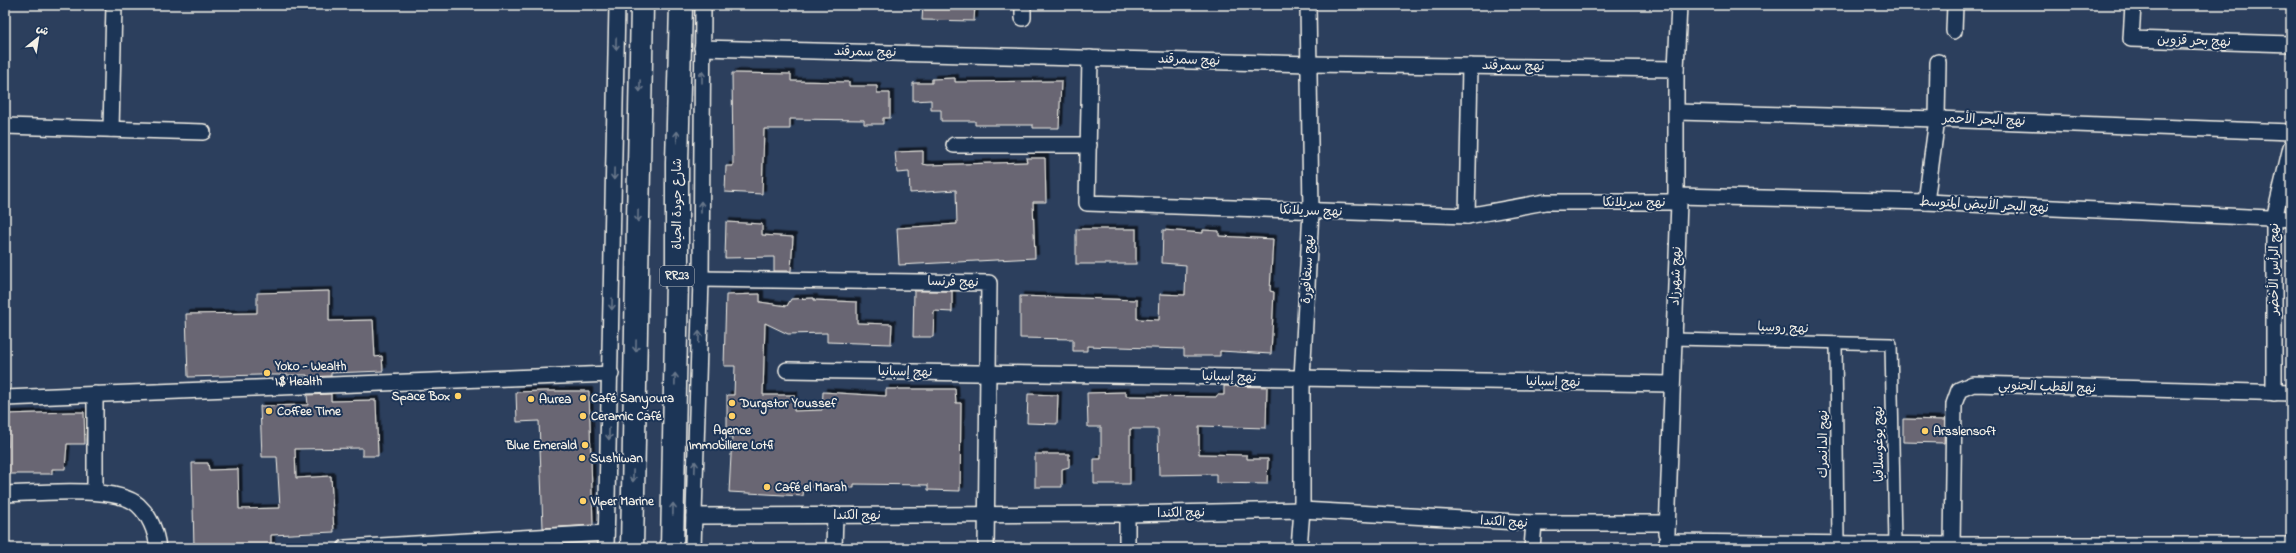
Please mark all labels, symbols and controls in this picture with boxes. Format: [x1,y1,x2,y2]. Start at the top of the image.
north arrow [18,18,58,58]
text: ش [33,20,52,40]
street label: نهج بحر قزوين [2157,30,2231,52]
one-way arrow [612,37,620,50]
street label: نهج سمرقند [834,42,896,62]
street label: نهج سمرقند [1157,49,1221,71]
street label: نهج سمرقند [1482,56,1544,76]
one-way arrow [698,71,706,84]
one-way arrow [636,79,644,92]
street label: نهج البحر الأحمر [1941,109,2026,131]
one-way arrow [674,131,681,144]
street label: شارع جودة الحياة [668,158,687,250]
one-way arrow [610,167,618,180]
street label: نهج البحر الأبيض المتوسط [1919,192,2049,218]
street label: نهج سريلانكا [1602,193,1666,212]
street label: نهج سريلانكا [1279,200,1343,222]
one-way arrow [697,201,705,214]
one-way arrow [634,209,642,222]
street label: نهج الرأس الأخضر [2265,223,2284,316]
street label: نهج سنغافورة [1297,234,1319,304]
street label: نهج شهرزاد [1665,246,1687,306]
road number: RR23 [660,266,694,286]
street label: نهج فرنسا [927,272,979,292]
one-way arrow [608,297,616,310]
street label: نهج روسيا [1757,318,1809,338]
one-way arrow [695,331,703,344]
one-way arrow [632,339,640,352]
place label: Yoko - Wealth I$ Health [274,357,346,391]
street label: نهج إسبانيا [878,362,932,382]
street label: نهج إسبانيا [1202,367,1256,387]
marker: Yoko - Wealth I$ Health [262,368,272,378]
street label: نهج إسبانيا [1526,372,1580,392]
one-way arrow [671,373,679,386]
street label: نهج القطب الجنوبي [1998,376,2096,399]
place label: Space Box [391,387,450,406]
place label: Café Sanyoura [591,389,674,410]
place label: Aurea [539,390,571,409]
marker: Space Box [453,391,463,401]
marker: Café Sanyoura [578,393,588,403]
marker: Aurea [526,394,536,404]
place label: Durgstor Youssef [739,394,838,415]
marker: Durgstor Youssef [727,398,737,408]
place label: Coffee Time [277,402,342,421]
marker: Coffee Time [264,406,274,416]
street label: نهج يوغوسلافيا [1869,406,1889,482]
place label: Ceramic Café [591,407,663,426]
street label: نهج الدانمرك [1814,410,1833,478]
marker: Ceramic Café [578,411,588,421]
marker: Agence Immobiliere Lotfi [727,411,737,421]
place label: Agence Immobiliere Lotfi [689,421,775,455]
place label: Arsslensoft [1933,422,1997,441]
marker: Arsslensoft [1920,426,1930,436]
one-way arrow [605,427,613,440]
place label: Blue Emerald [505,436,578,455]
marker: Blue Emerald [580,440,590,450]
place label: Sushiwan [590,449,643,468]
marker: Sushiwan [577,453,587,463]
one-way arrow [691,461,699,474]
one-way arrow [629,469,637,482]
place label: Café el Marah [775,478,847,497]
marker: Café el Marah [762,482,772,492]
place label: Viper Marine [590,492,655,511]
marker: Viper Marine [578,496,588,506]
one-way arrow [669,503,676,516]
street label: نهج الكندا [1157,503,1205,523]
street label: نهج الكندا [833,506,881,525]
street label: نهج الكندا [1480,511,1528,533]

